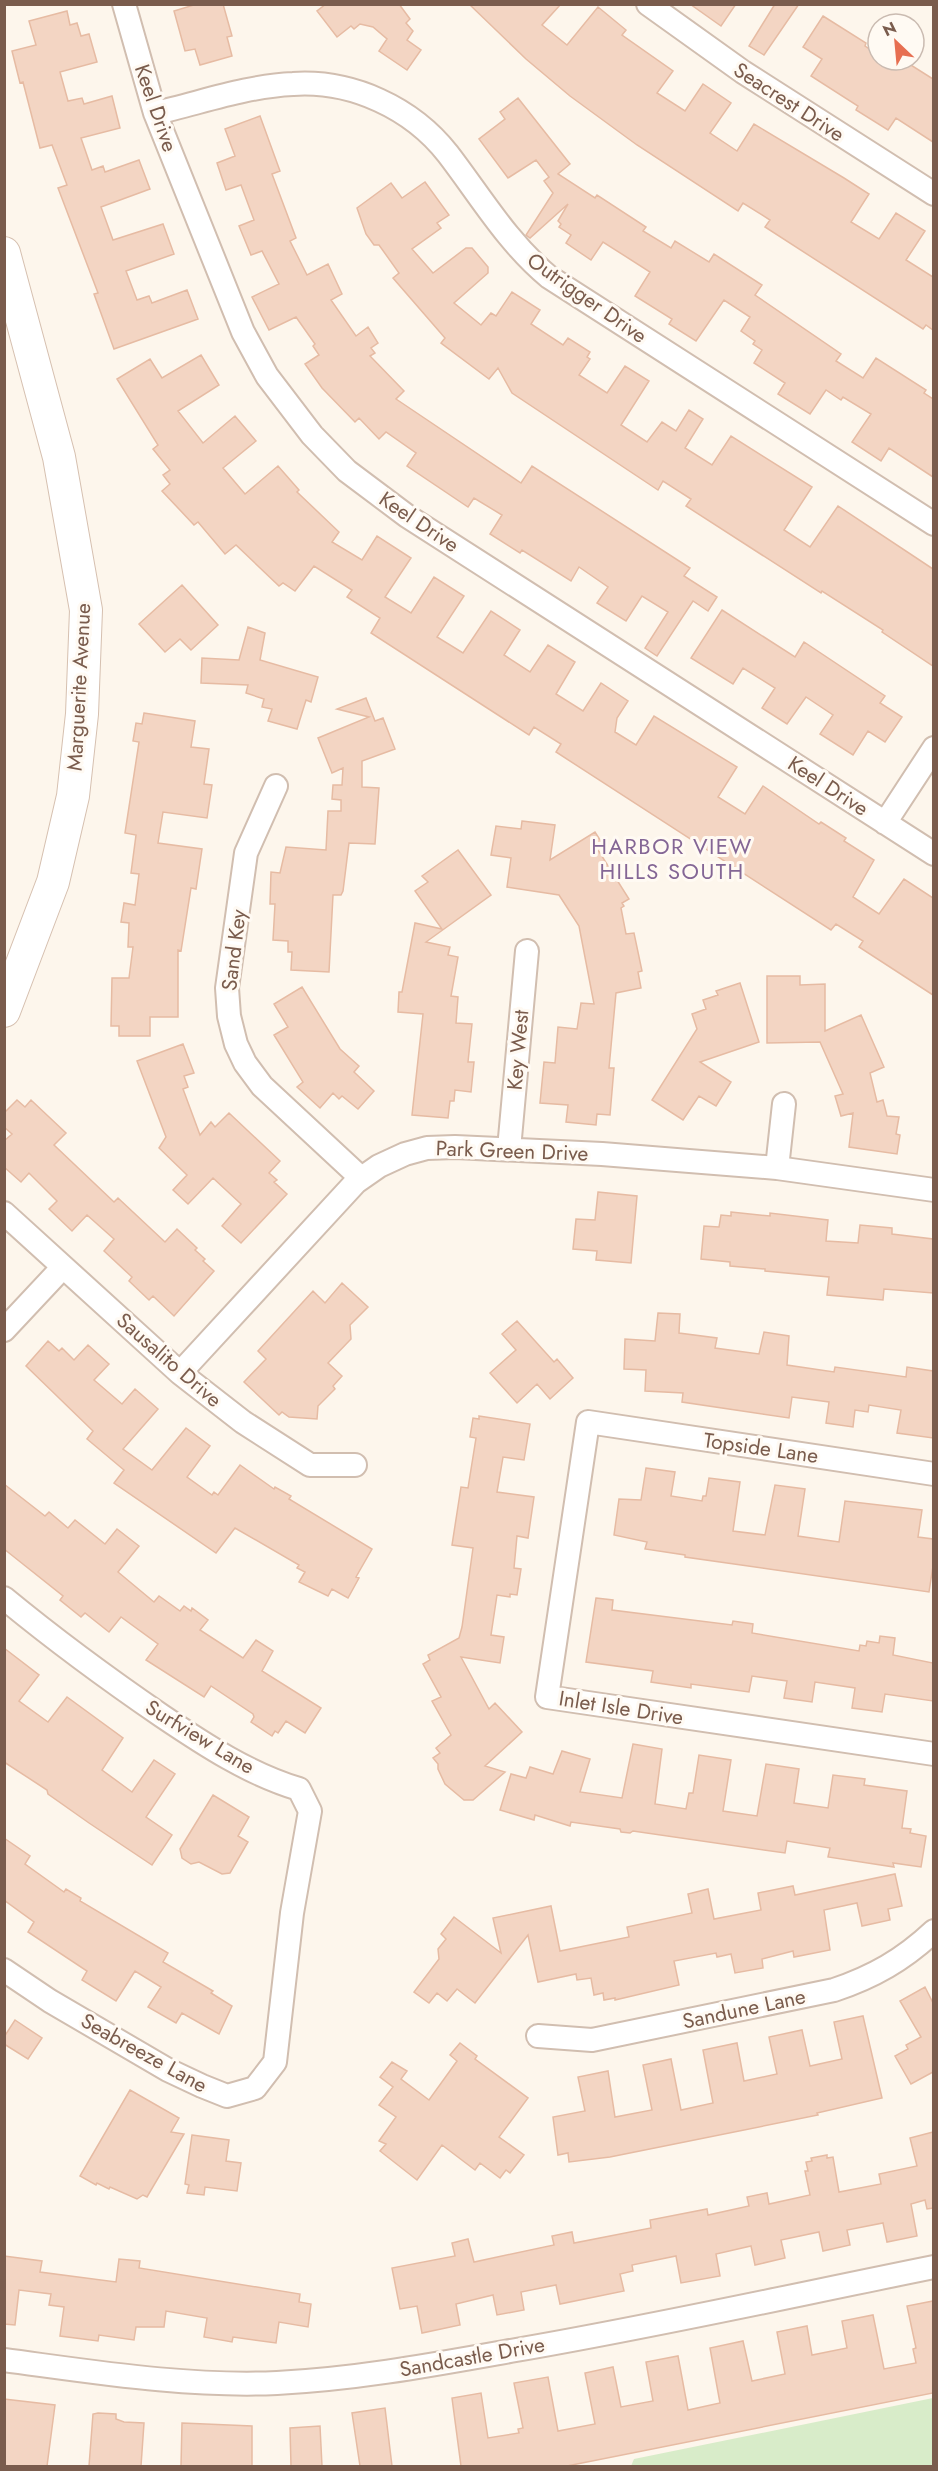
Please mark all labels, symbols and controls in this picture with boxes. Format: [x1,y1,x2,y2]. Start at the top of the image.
north arrow [866,12,926,72]
text: N [879,16,900,42]
street label: Seacrest Drive [728,55,850,149]
street label: Keel Drive [127,60,185,156]
street label: Outrigger Drive [521,245,653,351]
street label: Keel Drive [373,484,465,560]
street label: Marguerite Avenue [60,602,98,772]
street label: Keel Drive [782,749,874,823]
district label: HARBOR VIEW HILLS SOUTH [591,830,753,887]
street label: Sand Key [214,907,254,992]
street label: Key West [500,1008,536,1092]
street label: Park Green Drive [435,1133,589,1169]
street label: Sausalito Drive [110,1306,228,1414]
street label: Topside Lane [702,1425,820,1471]
street label: Inlet Isle Drive [557,1683,685,1733]
street label: Surfview Lane [140,1692,261,1782]
street label: Sandune Lane [680,1981,809,2037]
street label: Seabreeze Lane [75,2006,213,2100]
street label: Sandcastle Drive [397,2329,547,2385]

